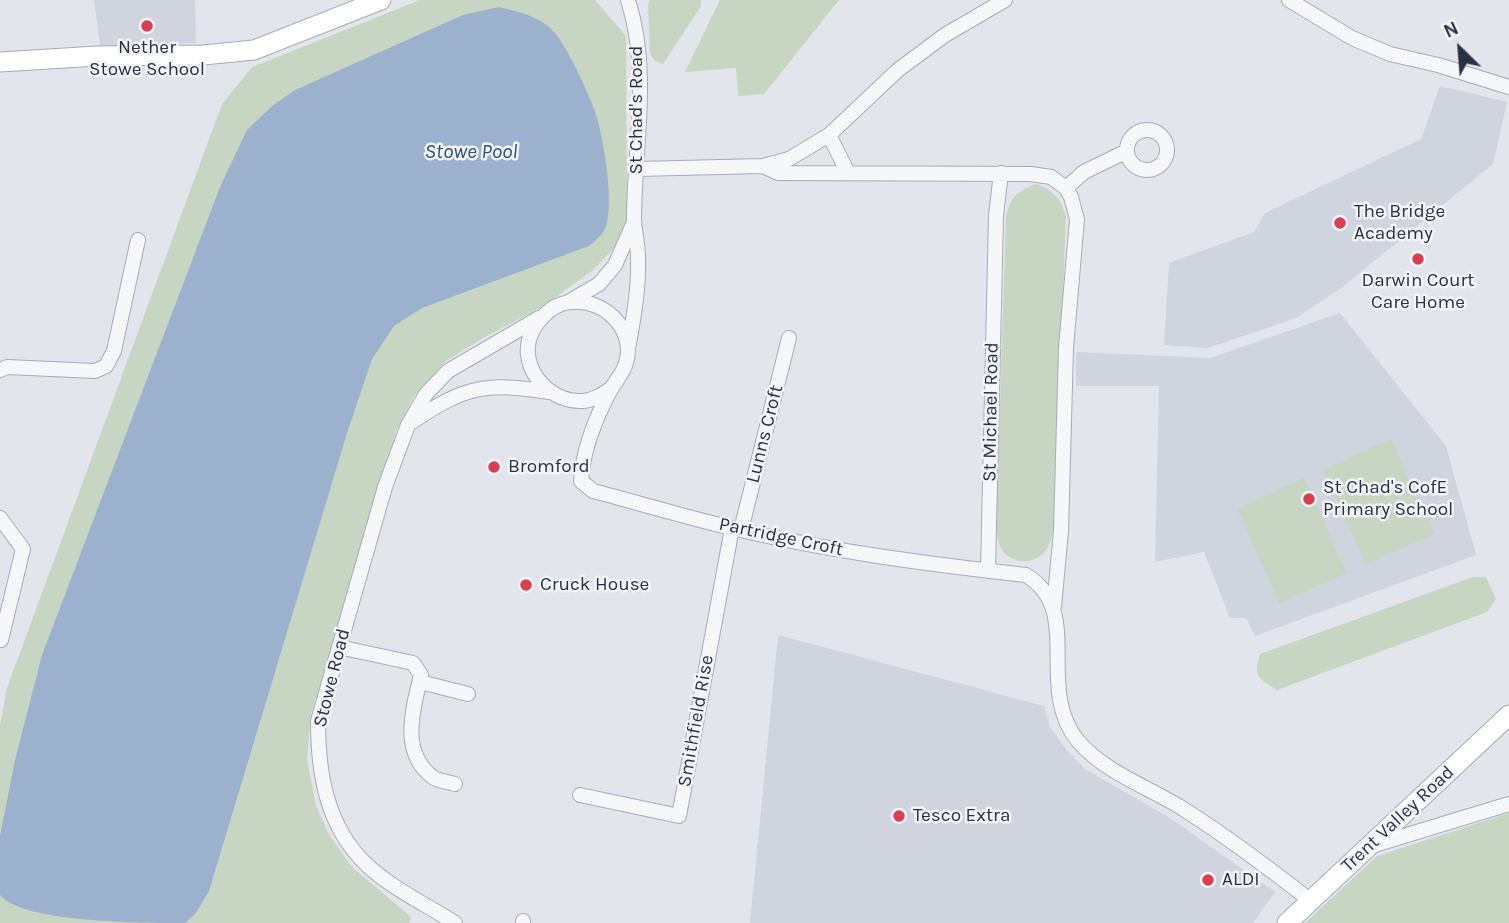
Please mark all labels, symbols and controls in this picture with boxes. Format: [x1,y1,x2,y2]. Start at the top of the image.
north arrow [1425,14,1495,84]
text: N [1440,17,1462,43]
marker: Nether Stowe School [139,18,155,34]
place label: Nether Stowe School [89,37,205,81]
street label: St Chad's Road [626,46,648,174]
water label: Stowe Pool [424,139,518,165]
place label: The Bridge Academy [1354,201,1445,245]
marker: The Bridge Academy [1332,215,1348,231]
marker: Darwin Court Care Home [1410,251,1426,267]
place label: Darwin Court Care Home [1362,270,1474,314]
street label: St Michael Road [978,342,1004,482]
street label: Lunns Croft [742,383,788,485]
place label: Bromford [508,456,590,478]
marker: Bromford [486,459,502,475]
place label: St Chad's CofE Primary School [1323,477,1453,521]
marker: St Chad's CofE Primary School [1301,491,1317,507]
street label: Partridge Croft [717,513,845,561]
place label: Cruck House [540,574,649,596]
marker: Cruck House [518,577,534,593]
street label: Stowe Road [309,626,355,730]
street label: Smithfield Rise [673,653,719,789]
street label: Trent Valley Road [1337,761,1459,877]
place label: Tesco Extra [913,805,1010,827]
marker: Tesco Extra [891,808,907,824]
place label: ALDI [1222,869,1260,891]
marker: ALDI [1200,872,1216,888]

